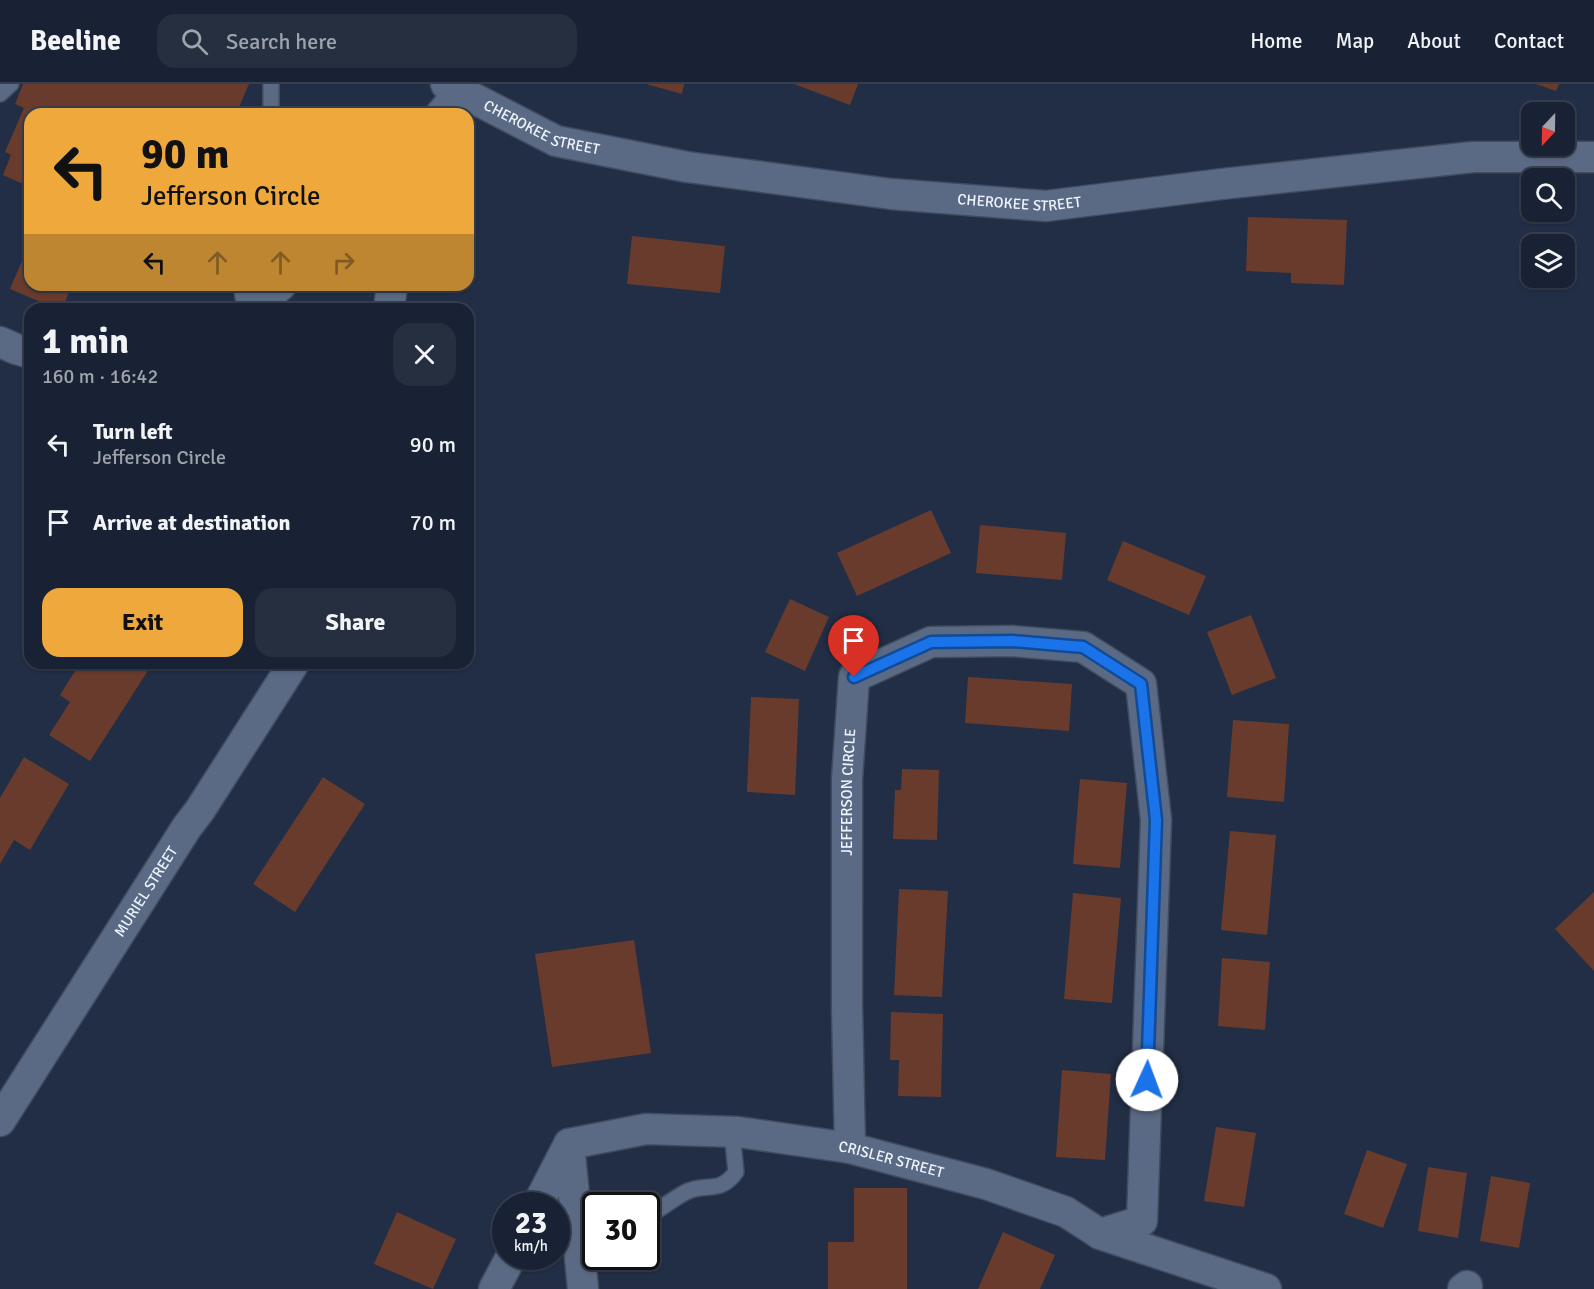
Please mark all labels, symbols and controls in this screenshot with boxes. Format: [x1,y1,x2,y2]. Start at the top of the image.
search box [157,14,577,68]
text: Beeline [30,24,121,58]
icon: search [178,25,211,58]
text: Search here [226,28,337,55]
text: Home [1250,28,1303,54]
text: Map [1336,28,1374,54]
text: About [1407,28,1461,54]
text: Contact [1494,28,1564,54]
street label: CHEROKEE STREET [481,96,602,159]
north arrow [1521,102,1575,156]
map controls [1521,102,1575,288]
text: 90 m [141,129,230,180]
icon: left [42,132,120,210]
button: search [1521,168,1575,222]
text: Jefferson Circle [141,180,321,213]
street label: CHEROKEE STREET [957,190,1083,215]
button: layers [1521,234,1575,288]
icon: left [138,246,171,279]
icon: ahead [201,246,234,279]
icon: ahead [264,246,297,279]
icon: right [327,246,360,279]
text: 1 min [42,319,129,364]
button: close [393,323,456,386]
text: 160 m · 16:42 [42,364,158,389]
text: Turn left [93,418,173,445]
icon: left [42,428,75,461]
text: 90 m [410,431,456,458]
text: Jefferson Circle [93,445,226,470]
icon: arrive [42,506,75,539]
text: Arrive at destination [93,509,290,536]
text: 70 m [410,509,456,536]
button: Exit [42,588,243,657]
button: Share [255,588,456,657]
pin [828,615,879,677]
icon: arrive [837,624,870,657]
street label: JEFFERSON CIRCLE [838,728,859,856]
street label: MURIEL STREET [111,842,182,940]
position arrow [1115,1048,1179,1112]
street label: CRISLER STREET [837,1137,946,1182]
speed limit sign: 30 [582,1192,660,1270]
text: 23 [515,1205,547,1242]
text: km/h [514,1237,548,1255]

